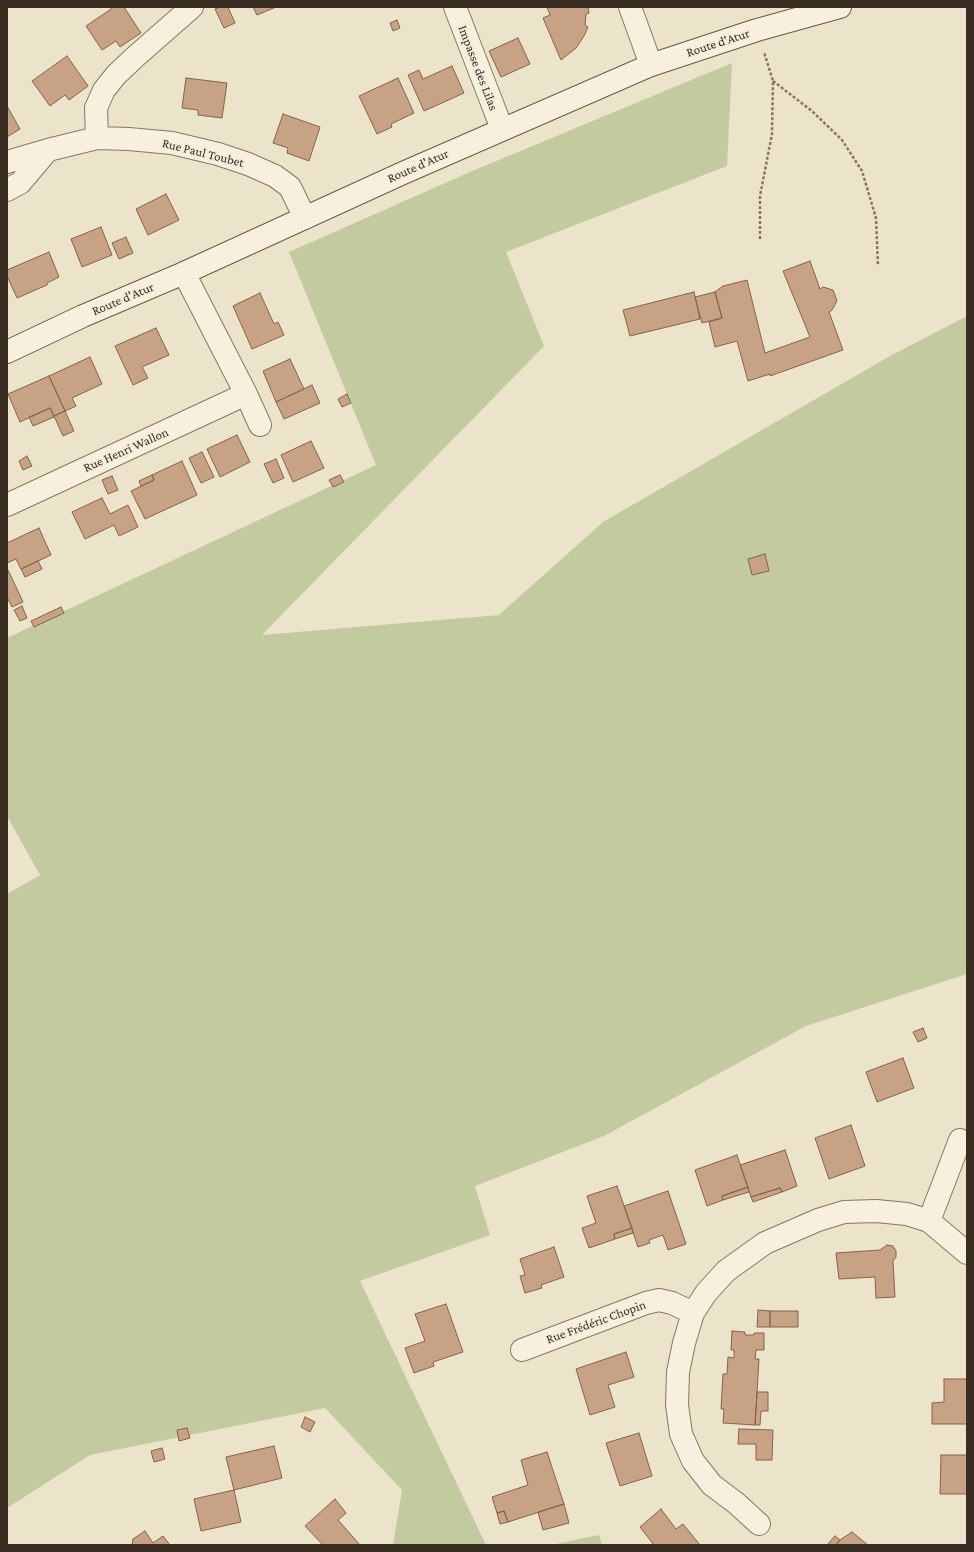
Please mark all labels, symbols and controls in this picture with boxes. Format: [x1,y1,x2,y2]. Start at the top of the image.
street label: Impasse des Lilas [455,23,501,113]
street label: Route d'Atur [684,25,752,61]
street label: Rue Paul Toubet [160,135,246,171]
street label: Route d'Atur [385,146,451,186]
street label: Route d'Atur [90,279,156,319]
street label: Rue Henri Wallon [81,424,171,476]
street label: Rue Frédéric Chopin [544,1297,648,1347]

